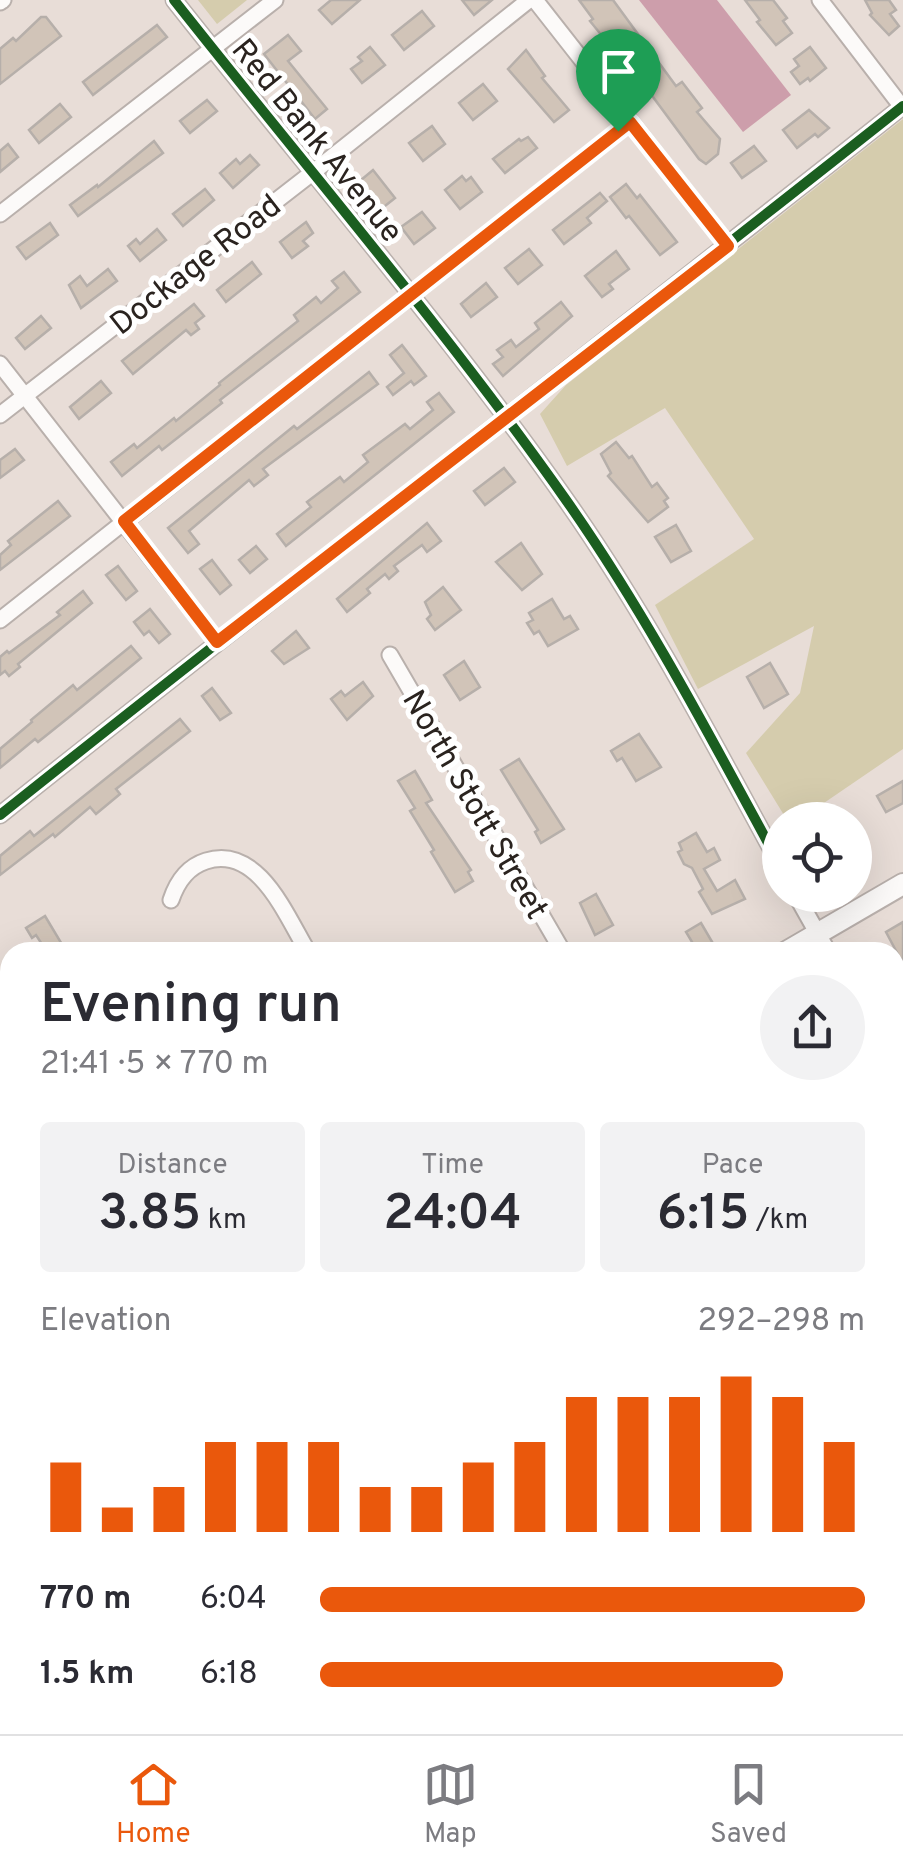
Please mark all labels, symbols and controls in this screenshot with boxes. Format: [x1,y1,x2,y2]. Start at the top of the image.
pin [576,29,661,132]
street label: Red Bank Avenue [221,32,410,252]
icon: arrive [591,44,646,99]
street label: Dockage Road [103,187,290,346]
street label: North Stott Street [392,684,555,927]
map controls [762,802,872,912]
button: locate [762,802,872,912]
text: Evening run [40,972,342,1042]
button: share [760,975,865,1080]
text: 21:41 · 5 × 770 m [40,1045,269,1085]
text: Distance [118,1148,227,1184]
text: Time [421,1148,484,1184]
text: Pace [702,1148,763,1184]
text: 3.85 [98,1184,201,1247]
text: 24:04 [383,1184,522,1247]
text: 6:15 [657,1184,749,1247]
text: km [201,1203,247,1239]
text: /km [749,1203,808,1239]
text: Elevation [40,1302,172,1342]
text: 292–298 m [698,1302,865,1342]
text: 770 m [40,1580,131,1620]
text: 6:04 [200,1580,267,1620]
text: 1.5 km [40,1655,134,1695]
text: 6:18 [200,1655,258,1695]
tab: Home [116,1757,190,1853]
tab: Map [423,1757,478,1853]
tab: Saved [710,1757,787,1853]

